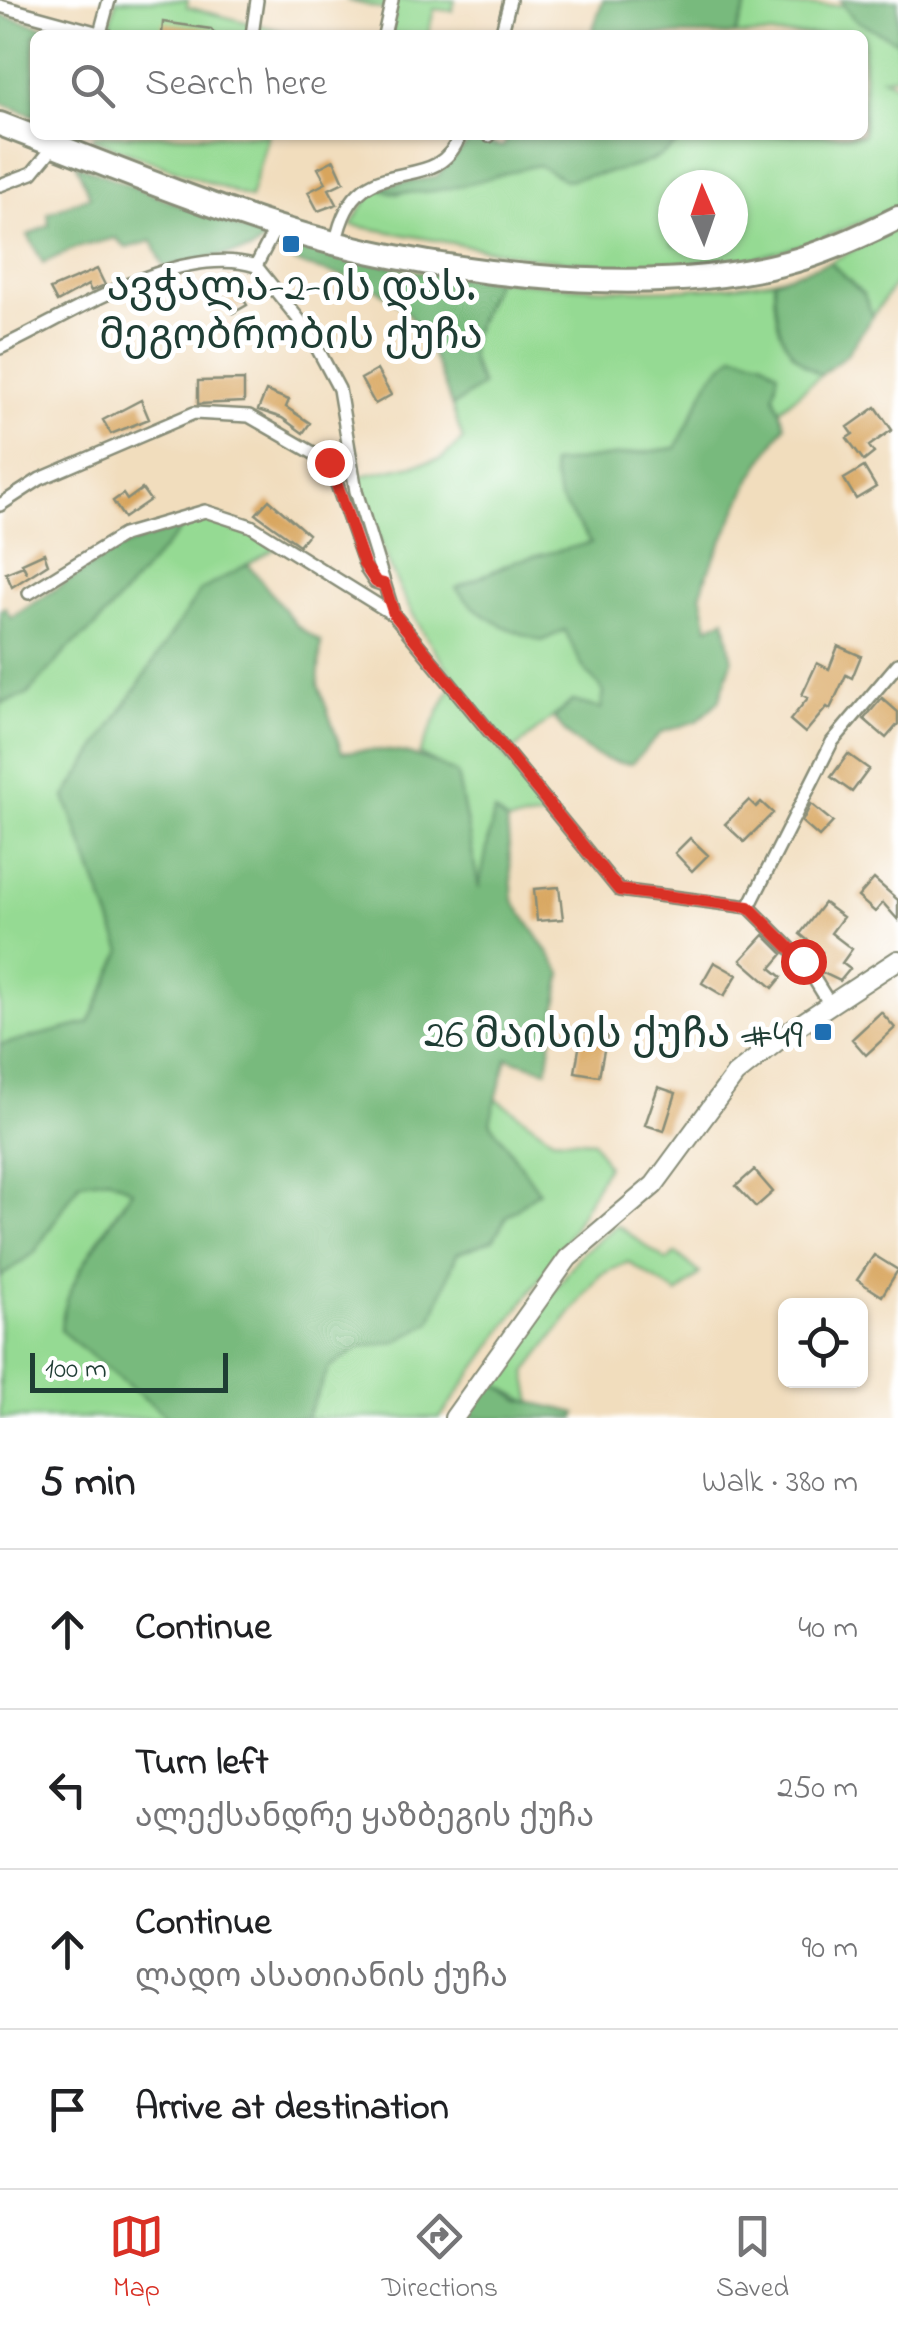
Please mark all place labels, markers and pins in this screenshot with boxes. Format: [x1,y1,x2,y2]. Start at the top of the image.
marker: ავჭალა-2-ის დას. მეგობრობის ქუჩა [280,233,302,255]
place label: ავჭალა-2-ის დას. მეგობრობის ქუჩა [99,259,483,368]
place label: 26 მაისის ქუჩა #49 [424,1006,803,1067]
marker: 26 მაისის ქუჩა #49 [812,1021,834,1043]

